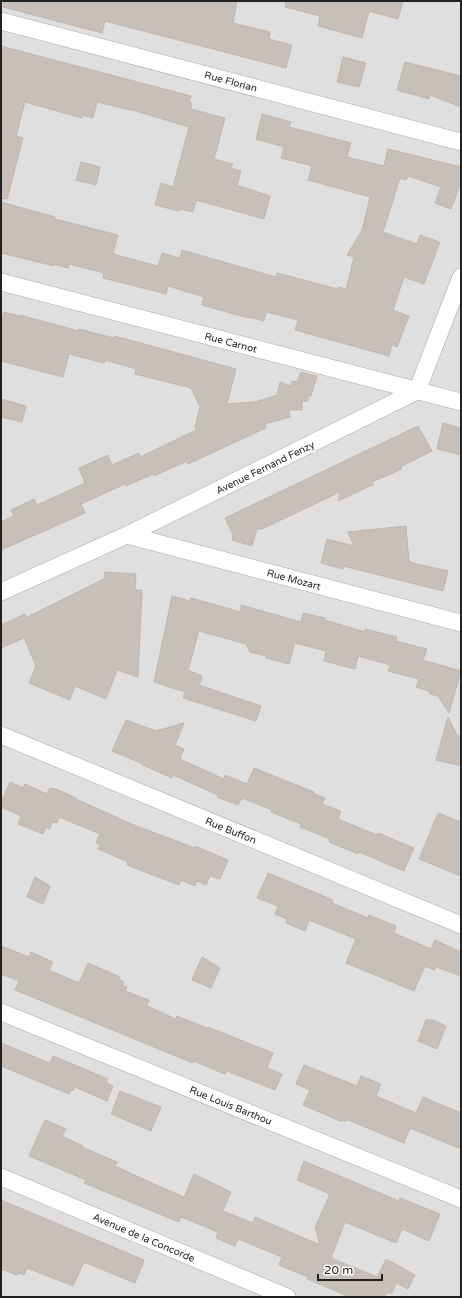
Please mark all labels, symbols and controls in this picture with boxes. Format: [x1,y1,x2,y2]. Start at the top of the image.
street label: Rue Florian [203,69,258,95]
street label: Rue Carnot [203,330,258,356]
street label: Avenue Fernand Fenzy [214,439,317,497]
street label: Rue Mozart [265,567,322,593]
street label: Rue Buffon [203,815,258,847]
street label: Rue Louis Barthou [188,1084,274,1128]
street label: Avenue de la Concorde [91,1211,197,1265]
scale bar [318,1256,382,1282]
text: 20 m [324,1263,353,1277]

